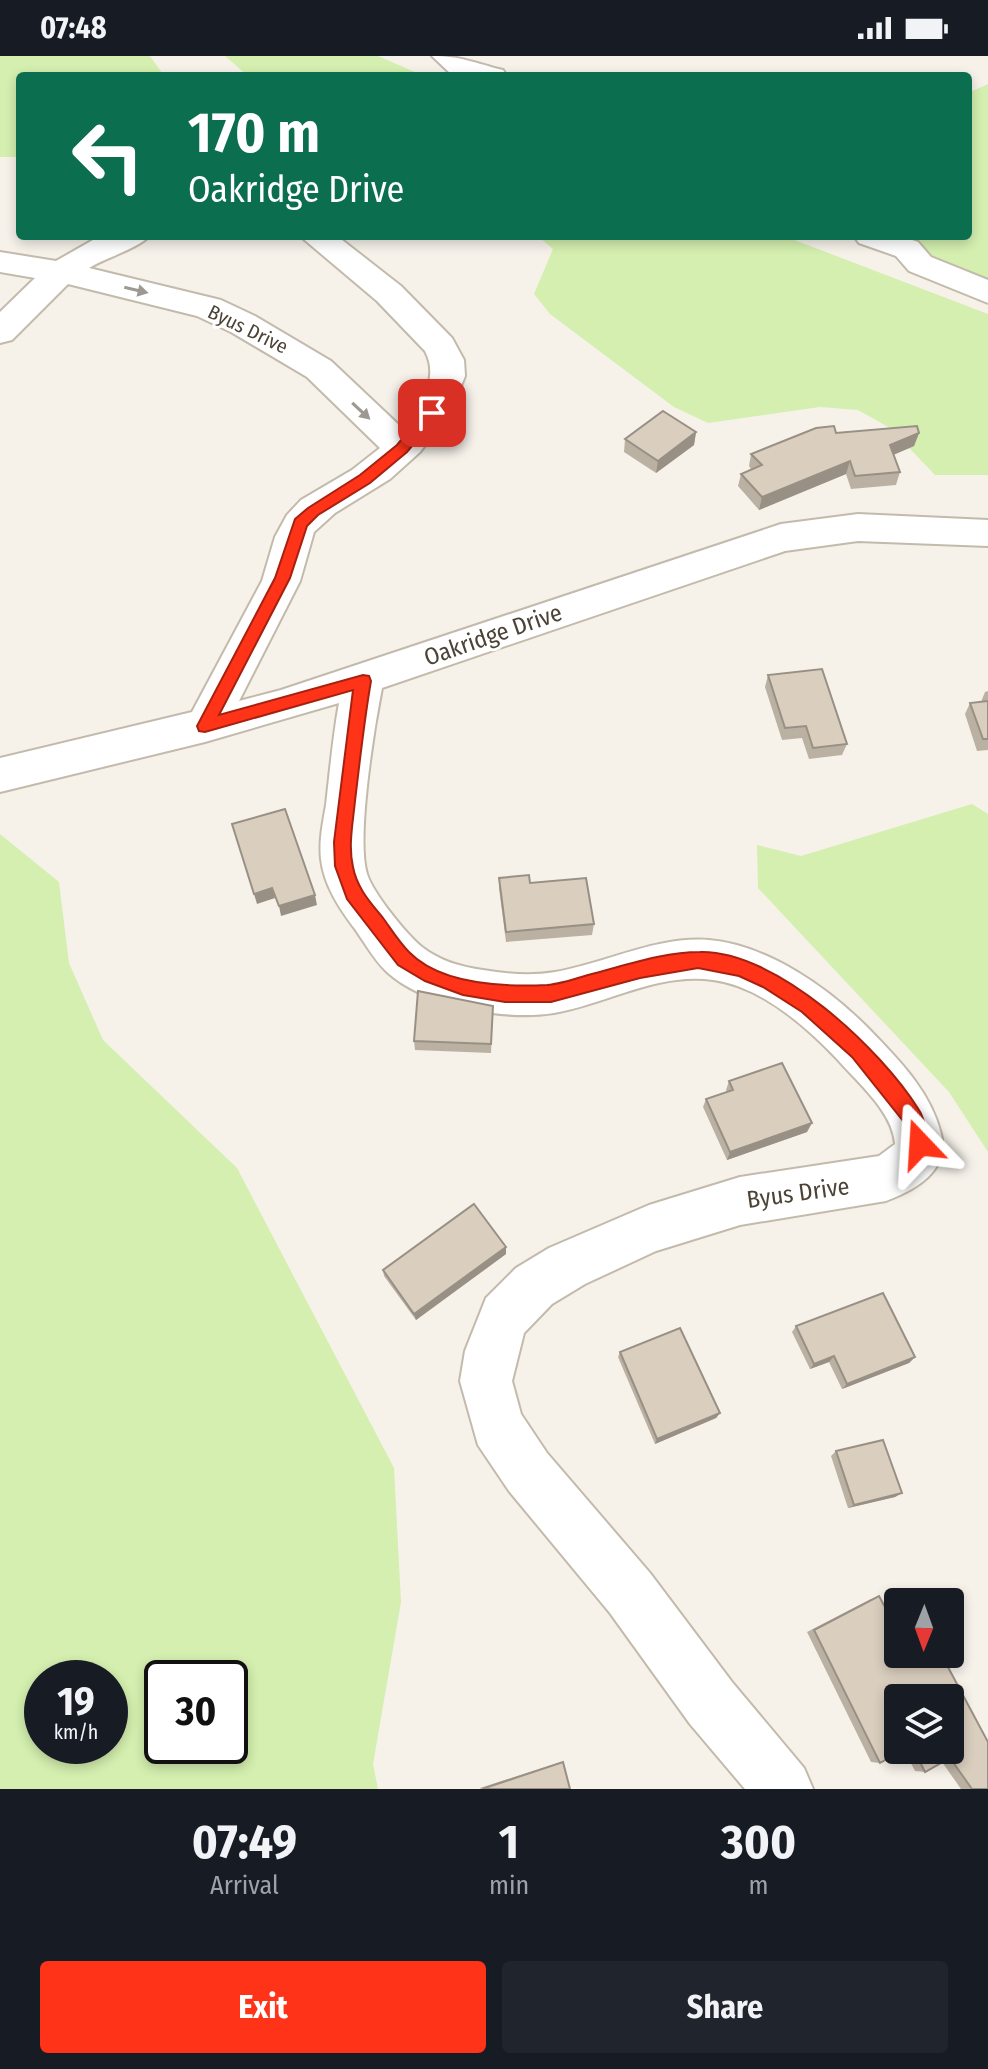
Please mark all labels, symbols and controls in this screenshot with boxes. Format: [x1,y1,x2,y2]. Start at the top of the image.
text: 07:48 [40,10,107,46]
text: 170 m [188,100,320,167]
icon: left [56,104,160,208]
text: Oakridge Drive [188,168,404,212]
one-way arrow [124,284,149,297]
street label: Byus Drive [204,299,292,359]
pin [398,379,466,447]
icon: arrive [410,391,454,435]
one-way arrow [351,402,370,420]
street label: Oakridge Drive [420,598,566,672]
position arrow [878,1102,962,1186]
street label: Byus Drive [745,1172,851,1214]
north arrow [884,1588,964,1668]
map controls [884,1588,964,1764]
speed limit sign: 30 [144,1660,248,1764]
text: 19 [57,1678,95,1726]
button: layers [884,1684,964,1764]
text: km/h [54,1720,98,1744]
text: 07:49 [192,1813,297,1871]
text: 1 [499,1813,519,1871]
text: 300 [721,1813,796,1871]
text: Arrival [210,1870,279,1901]
text: min [489,1870,529,1901]
text: m [749,1870,769,1901]
button: Exit [40,1961,486,2053]
button: Share [502,1961,948,2053]

